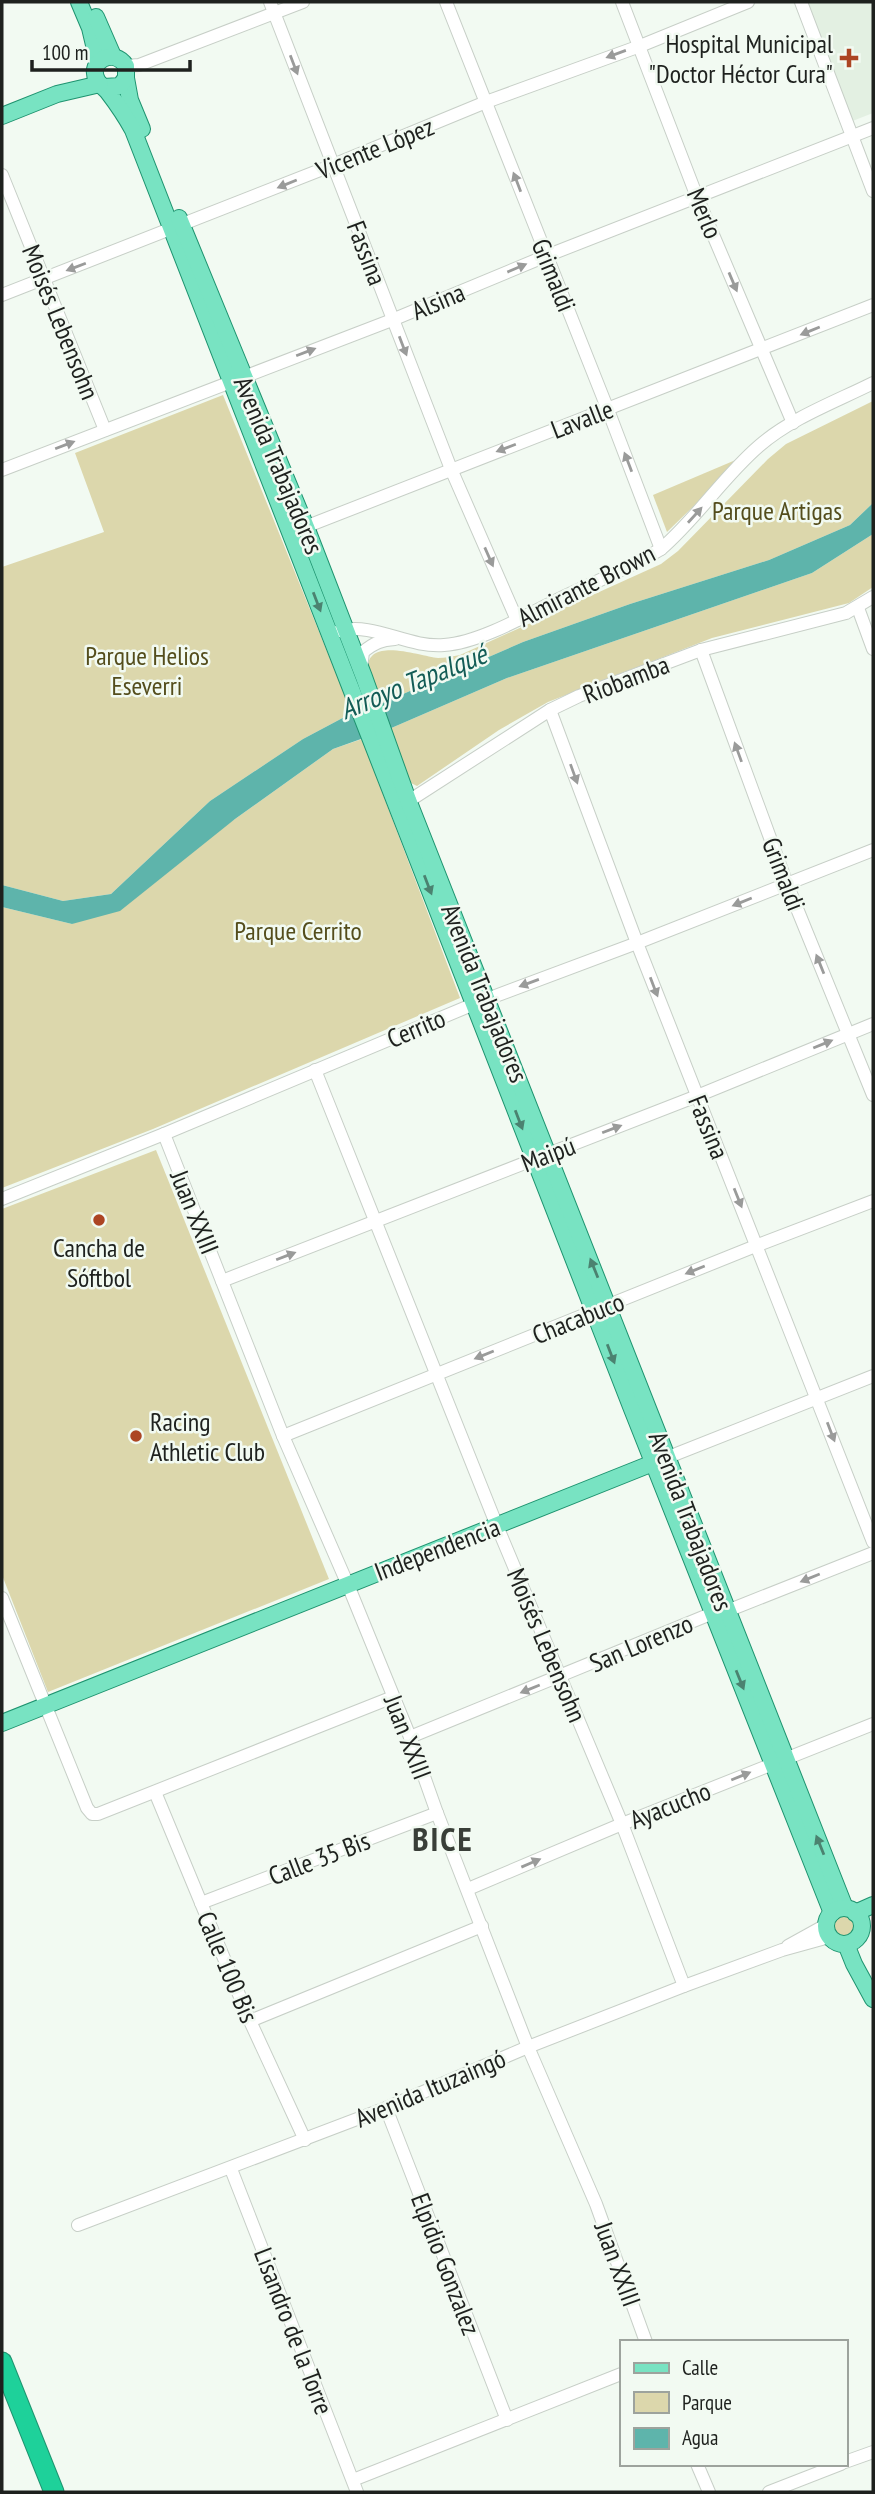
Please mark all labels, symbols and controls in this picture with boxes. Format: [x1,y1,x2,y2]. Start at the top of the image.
place label: Hospital Municipal "Doctor Héctor Cura" [649,27,833,90]
scale bar [32,28,189,72]
text: 100 m [42,39,88,66]
marker: Hospital Municipal "Doctor Héctor Cura" [839,48,859,68]
one-way arrow [606,49,627,60]
one-way arrow [289,55,300,76]
street label: Vicente López [310,109,439,187]
one-way arrow [512,172,523,193]
one-way arrow [277,178,298,189]
street label: Merlo [680,183,730,243]
street label: Fassina [340,216,394,290]
street label: Grimaldi [524,234,584,316]
street label: Moisés Lebensohn [15,240,107,404]
one-way arrow [65,261,86,272]
one-way arrow [507,262,528,273]
one-way arrow [728,272,739,293]
street label: Alsina [406,275,470,327]
one-way arrow [800,325,820,337]
one-way arrow [397,336,408,357]
one-way arrow [295,346,316,357]
street label: Avenida Trabajadores [227,371,331,559]
street label: Lavalle [546,392,618,446]
one-way arrow [55,440,76,451]
one-way arrow [496,443,517,454]
one-way arrow [622,451,633,472]
park label: Parque Artigas [712,494,842,527]
one-way arrow [687,507,702,524]
street label: Almirante Brown [512,536,660,634]
one-way arrow [484,546,495,567]
one-way arrow [312,591,323,612]
water label: Arroyo Tapalqué [334,634,494,727]
park label: Parque Helios Eseverri [85,639,209,702]
street label: Riobamba [578,648,674,710]
one-way arrow [733,741,744,762]
one-way arrow [569,763,580,784]
street label: Grimaldi [755,833,813,915]
one-way arrow [423,874,434,895]
one-way arrow [731,896,752,907]
street label: Avenida Trabajadores [434,899,536,1087]
park label: Parque Cerrito [234,914,362,947]
one-way arrow [814,953,825,974]
one-way arrow [649,976,660,997]
one-way arrow [519,978,540,989]
street label: Cerrito [382,1001,450,1055]
one-way arrow [813,1039,834,1050]
street label: Fassina [681,1090,737,1164]
one-way arrow [513,1109,524,1130]
one-way arrow [601,1124,622,1135]
street label: Maipú [516,1129,580,1179]
street label: Juan XXIII [163,1164,227,1259]
one-way arrow [733,1188,744,1209]
marker: Cancha de Sóftbol [91,1212,107,1228]
place label: Cancha de Sóftbol [53,1231,145,1294]
one-way arrow [275,1251,296,1262]
one-way arrow [588,1258,599,1279]
one-way arrow [685,1265,706,1276]
street label: Chacabuco [527,1285,629,1351]
one-way arrow [606,1344,617,1365]
one-way arrow [474,1350,495,1361]
place label: Racing Athletic Club [150,1405,265,1468]
one-way arrow [825,1422,836,1443]
street label: Avenida Trabajadores [642,1427,740,1615]
marker: Racing Athletic Club [128,1428,144,1444]
street label: Independencia [370,1510,504,1588]
street label: Moisés Lebensohn [500,1563,594,1727]
one-way arrow [799,1573,820,1584]
street label: San Lorenzo [584,1607,698,1679]
one-way arrow [735,1669,746,1690]
one-way arrow [520,1684,541,1695]
street label: Juan XXIII [377,1689,439,1784]
one-way arrow [731,1771,752,1782]
street label: Ayacucho [625,1774,715,1836]
district label: BICE [412,1817,474,1860]
street label: Calle 35 Bis [264,1824,374,1892]
one-way arrow [815,1834,826,1855]
one-way arrow [520,1857,541,1868]
street label: Calle 100 Bis [190,1906,266,2028]
street label: Avenida Ituzaingó [350,2041,510,2135]
street label: Elpidio Gonzalez [404,2189,488,2339]
street label: Juan XXIII [587,2216,649,2311]
street label: Lisandro de la Torre [247,2243,341,2419]
legend [620,2340,847,2466]
text: Calle [682,2354,718,2381]
text: Parque [682,2389,732,2416]
text: Agua [682,2424,718,2451]

